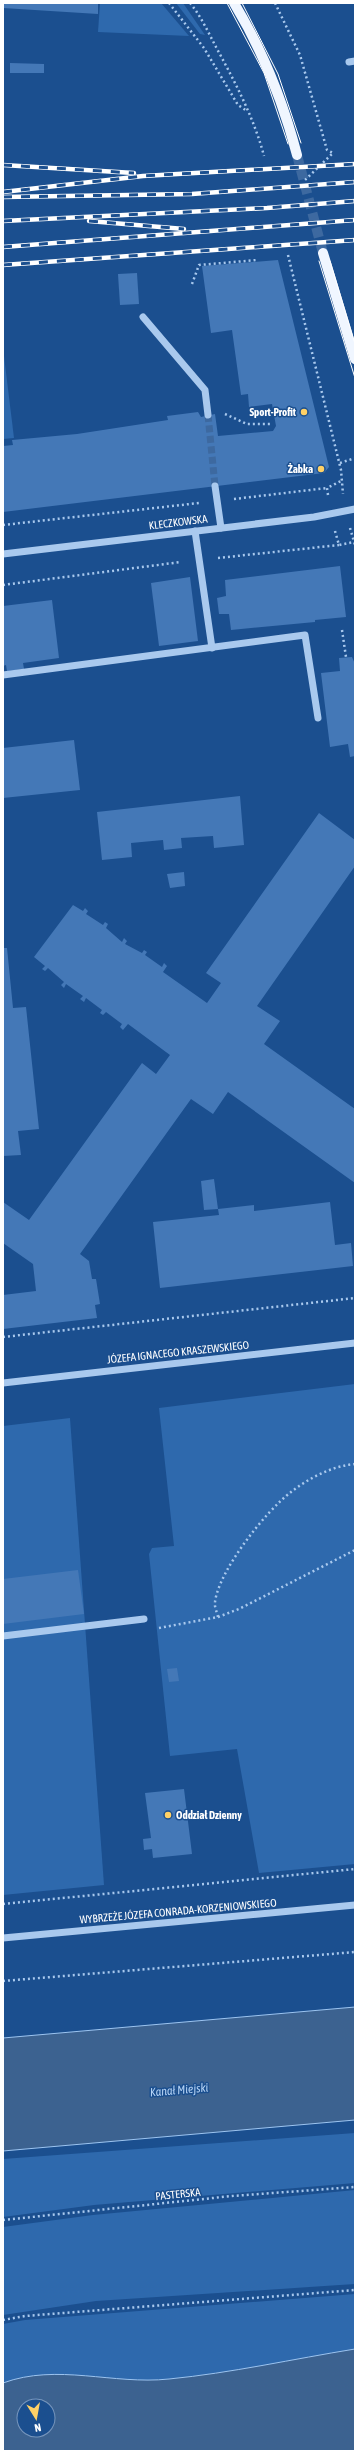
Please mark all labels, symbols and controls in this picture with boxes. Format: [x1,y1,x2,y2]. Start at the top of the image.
place label: Sport-Profit [249,406,297,418]
marker: Sport-Profit [299,407,309,417]
place label: Żabka [288,463,313,475]
marker: Żabka [316,464,326,474]
street label: KLECZKOWSKA [148,512,209,532]
street label: JÓZEFA IGNACEGO KRASZEWSKIEGO [106,1339,250,1365]
place label: Oddział Dzienny [176,1809,242,1821]
marker: Oddział Dzienny [163,1810,173,1820]
street label: WYBRZEŻE JÓZEFA CONRADA-KORZENIOWSKIEGO [79,1896,277,1926]
water label: Kanał Miejski [149,2080,209,2100]
street label: PASTERSKA [155,2186,202,2202]
north arrow [16,2398,56,2438]
text: N [34,2421,42,2434]

